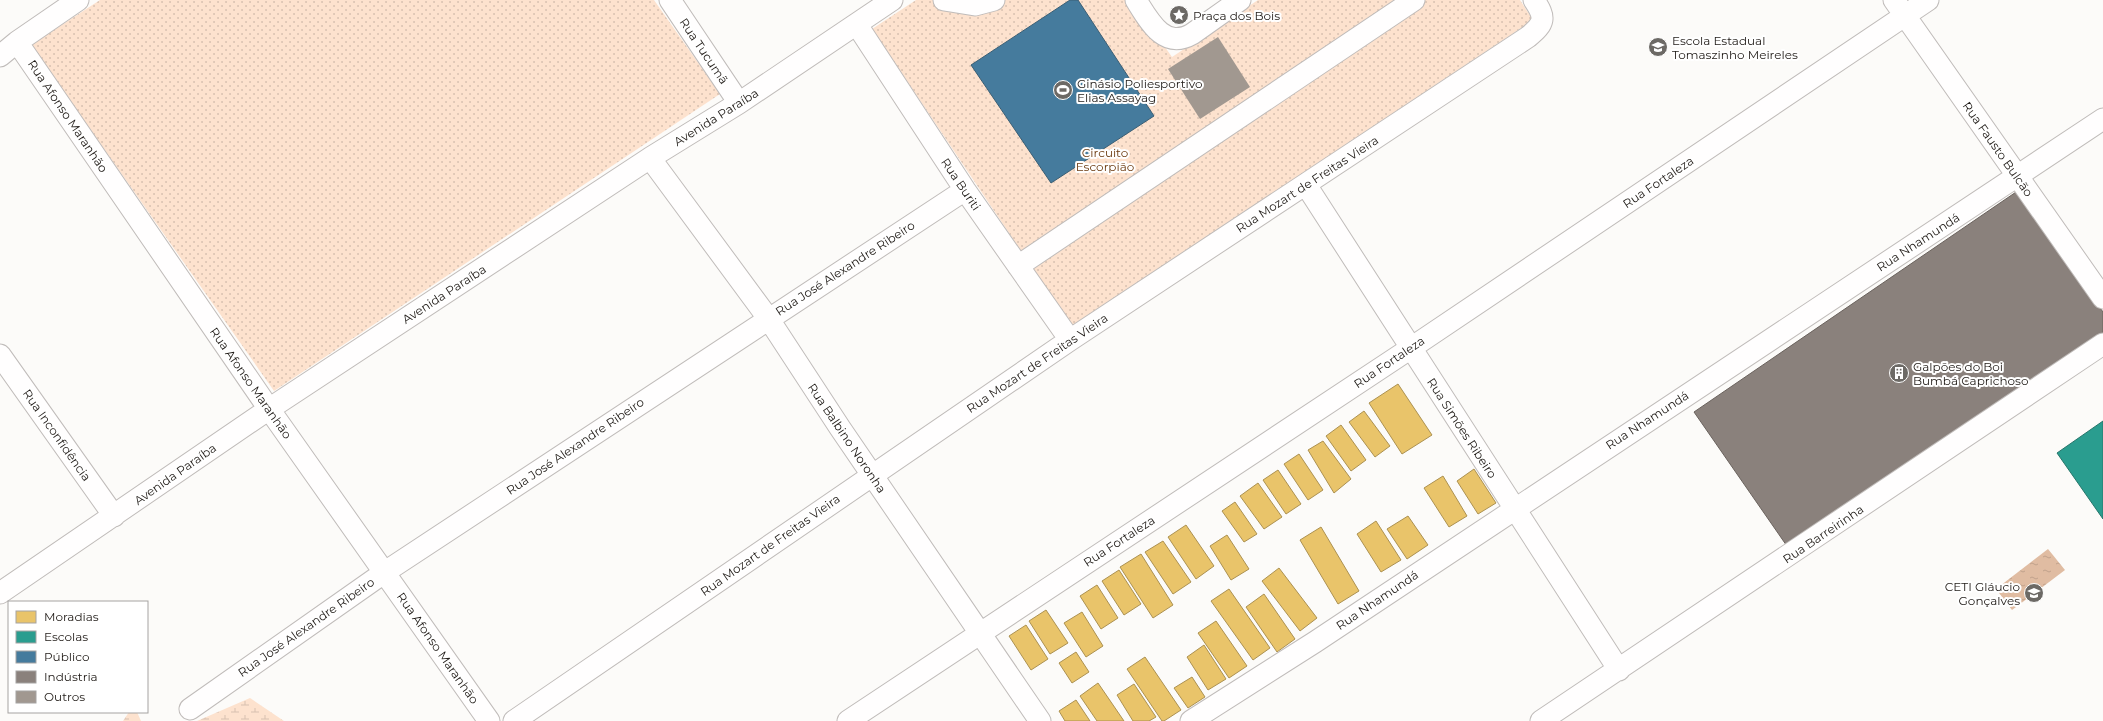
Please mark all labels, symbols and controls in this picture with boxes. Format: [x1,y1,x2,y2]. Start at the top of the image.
place icon: Praça dos Bois [1168,4,1190,26]
place label: Praça dos Bois [1193,8,1280,23]
street label: Rua Tucumã [676,15,732,87]
place label: Escola Estadual Tomaszinho Meireles [1672,33,1798,62]
school or university icon: Escola Estadual Tomaszinho Meireles [1647,36,1669,58]
street label: Rua Afonso Maranhão [25,57,111,175]
place label: Ginásio Poliesportivo Elias Assayag [1077,76,1203,105]
sports icon: Ginásio Poliesportivo Elias Assayag [1052,79,1074,101]
street label: Avenida Paraíba [671,85,761,149]
street label: Rua Fausto Bulcão [1960,99,2036,199]
street label: Rua Mozart de Freitas Vieira [1233,132,1381,236]
park label: Circuito Escorpião [1076,145,1134,174]
street label: Rua Fortaleza [1620,153,1696,211]
street label: Rua Buriti [938,155,984,213]
street label: Rua Nhamundá [1874,210,1962,274]
street label: Rua José Alexandre Ribeiro [773,217,917,319]
street label: Avenida Paraíba [399,261,489,327]
street label: Rua Mozart de Freitas Vieira [964,310,1110,416]
street label: Rua Afonso Maranhão [207,324,295,442]
street label: Rua Fortaleza [1351,333,1427,391]
place label: Galpões do Boi Bumbá Caprichoso [1913,359,2028,388]
building icon: Galpões do Boi Bumbá Caprichoso [1888,362,1910,384]
street label: Rua Simões Ribeiro [1424,375,1500,481]
street label: Rua Balbino Noronha [805,380,889,496]
street label: Rua Inconfidência [20,386,94,484]
street label: Rua Nhamundá [1603,388,1691,452]
street label: Rua José Alexandre Ribeiro [503,394,647,498]
street label: Avenida Paraíba [131,440,219,508]
street label: Rua Mozart de Freitas Vieira [697,491,843,599]
street label: Rua Barreirinha [1780,501,1866,567]
street label: Rua Fortaleza [1080,512,1158,570]
street label: Rua Nhamundá [1333,567,1421,633]
street label: Rua José Alexandre Ribeiro [235,574,377,680]
place label: CETI Gláucio Gonçalves [1945,579,2020,608]
school or university icon: CETI Gláucio Gonçalves [2023,582,2045,604]
street label: Rua Afonso Maranhão [394,589,482,707]
legend [8,601,148,713]
text: Moradias [44,609,99,624]
text: Escolas [44,629,88,644]
text: Público [44,649,89,664]
text: Indústria [44,669,98,684]
text: Outros [44,689,85,704]

